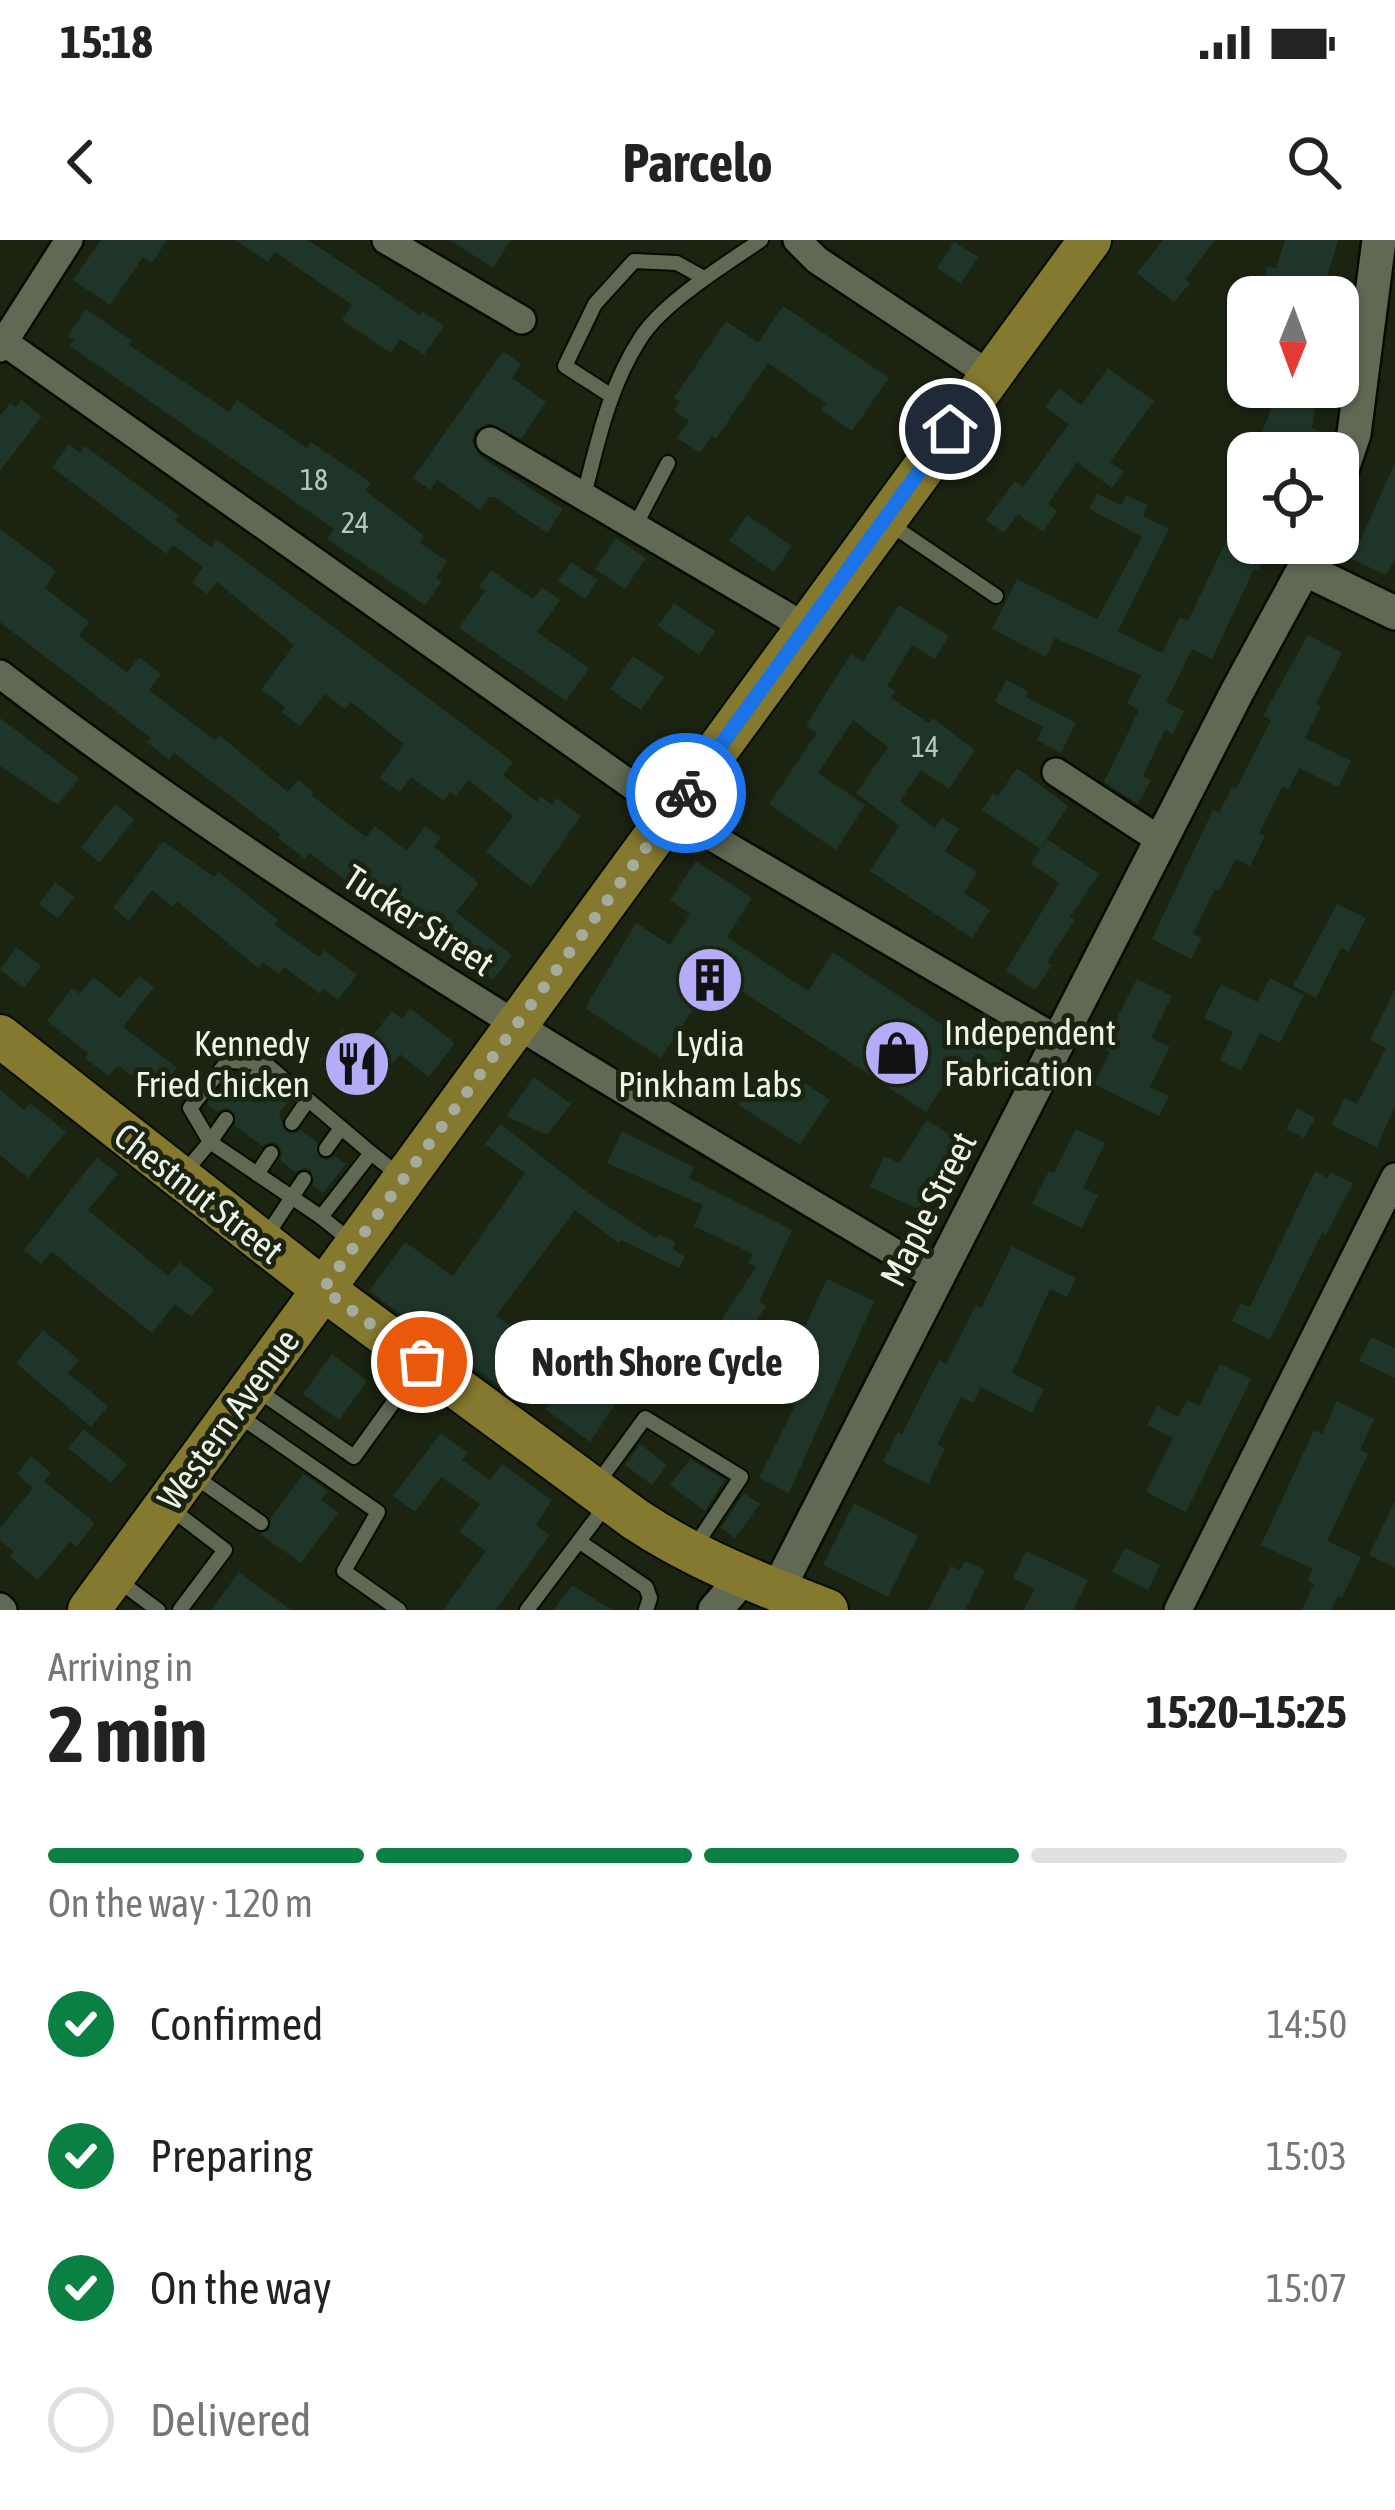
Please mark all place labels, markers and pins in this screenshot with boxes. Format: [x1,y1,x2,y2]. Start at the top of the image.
pin [899,378,1001,480]
building icon: Lydia Pinkham Labs [675,945,745,1015]
place label: Independent Fabrication [944,1011,1116,1094]
shop icon: Independent Fabrication [862,1018,932,1088]
place label: Kennedy Fried Chicken [135,1022,310,1105]
place label: Lydia Pinkham Labs [618,1022,802,1105]
restaurant icon: Kennedy Fried Chicken [322,1029,392,1099]
pin [371,1311,473,1413]
callout: North Shore Cycle [494,1320,818,1404]

